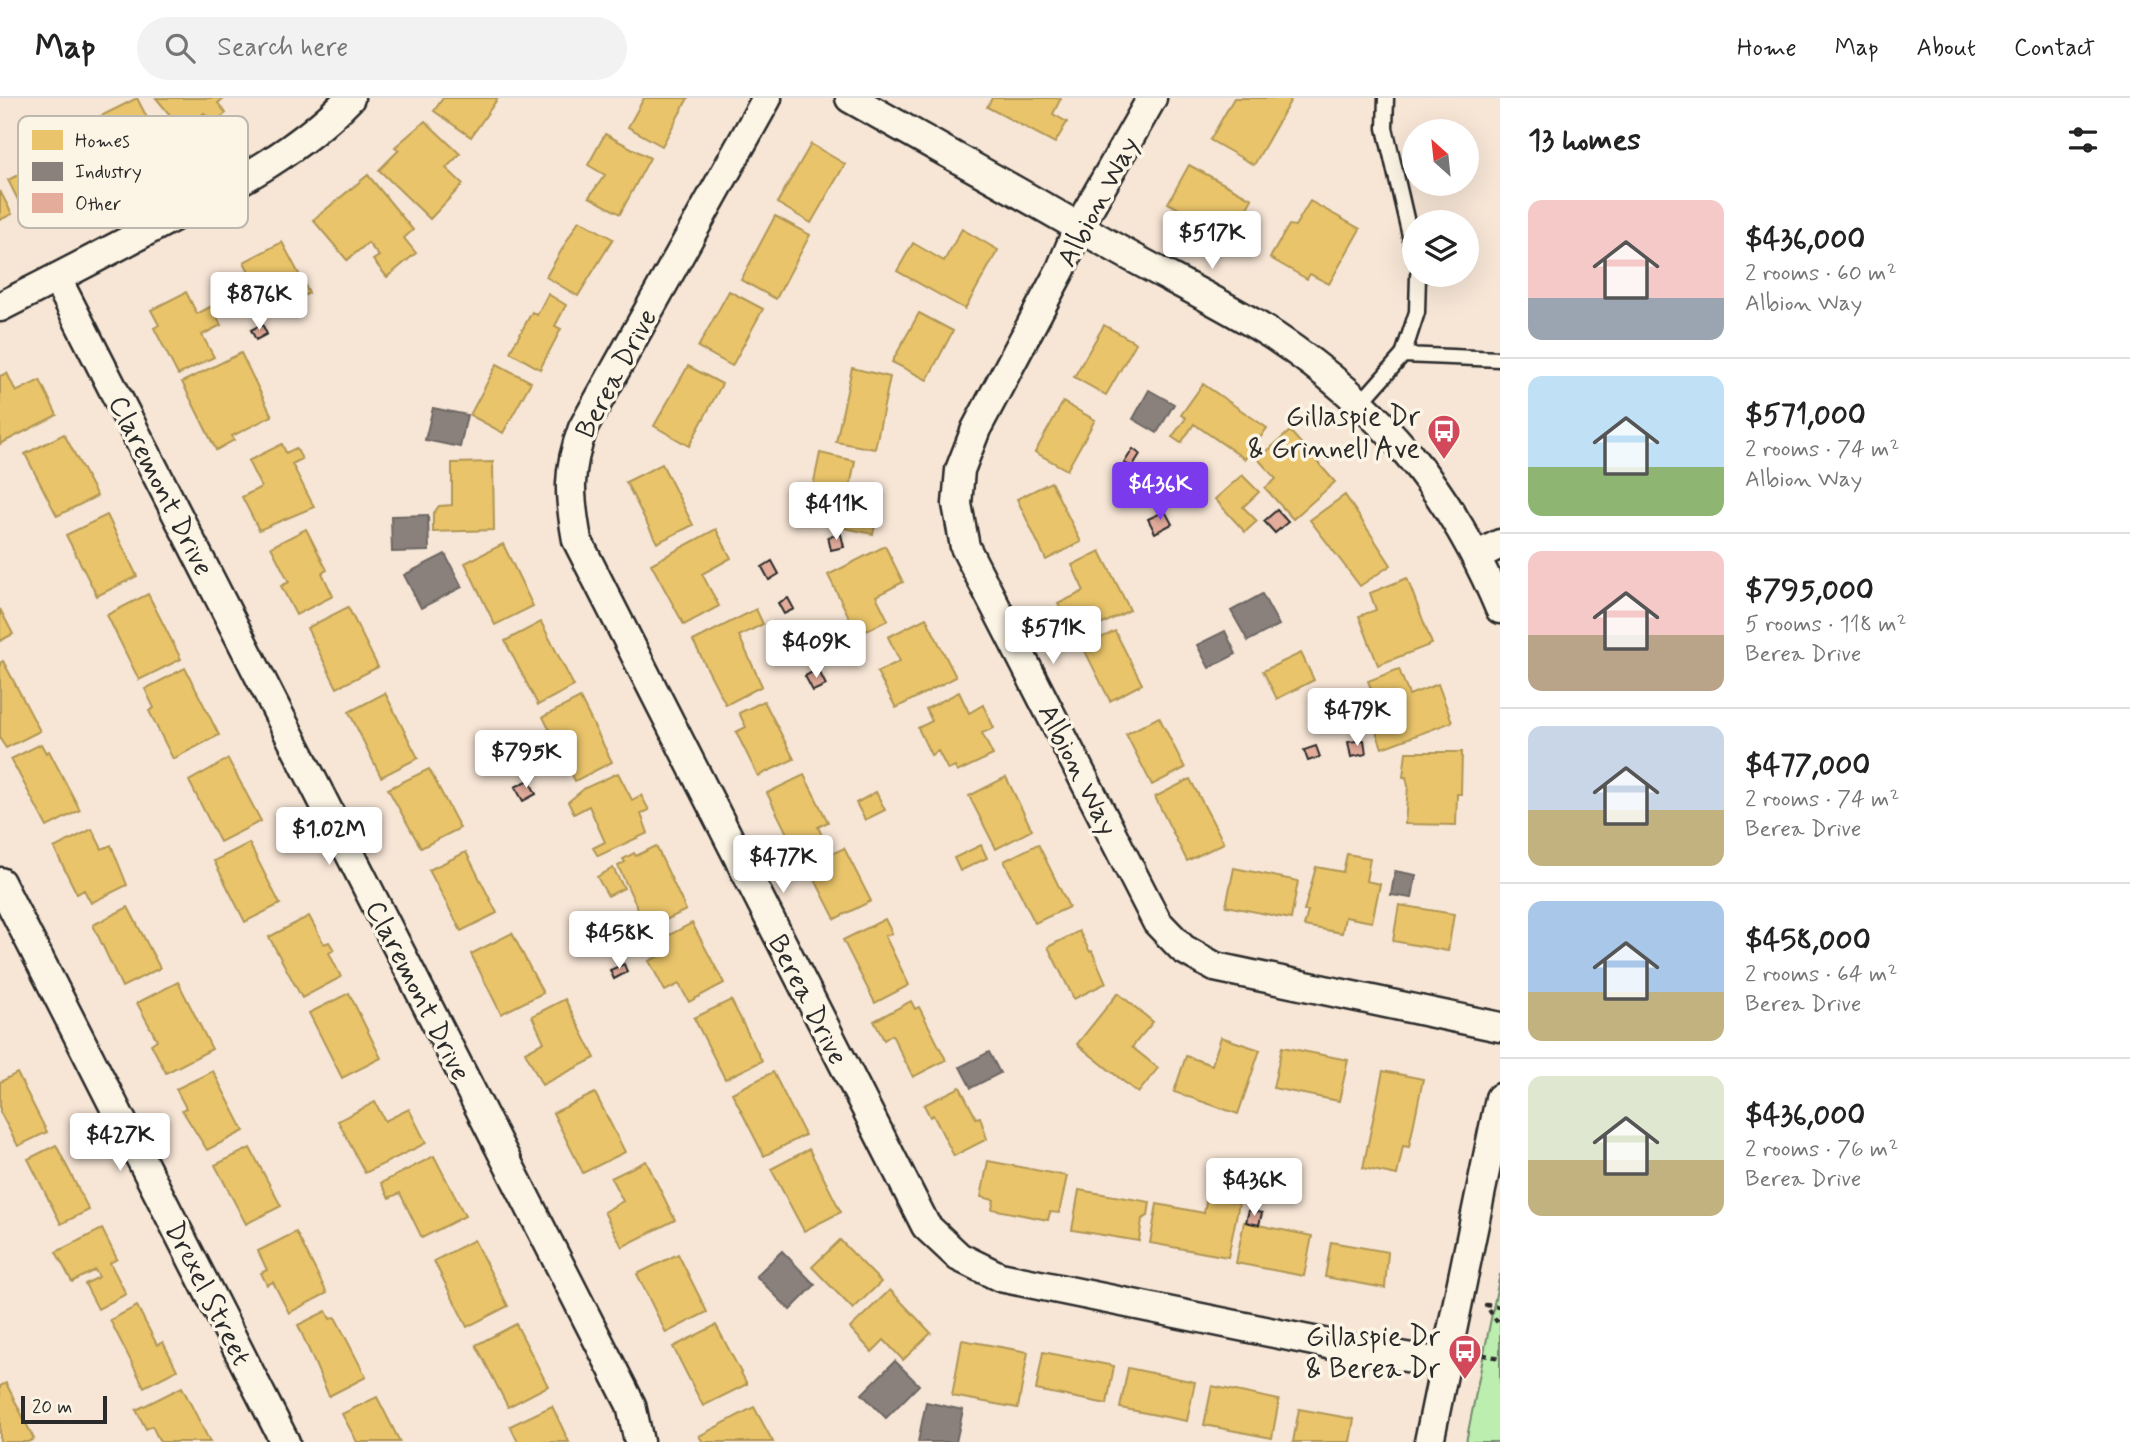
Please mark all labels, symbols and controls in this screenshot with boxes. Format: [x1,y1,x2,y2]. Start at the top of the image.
search box [137,17,627,80]
text: Map [35,26,95,70]
icon: search [161,29,199,67]
text: Search here [217,31,348,65]
text: Home [1737,33,1797,64]
text: Map [1835,33,1879,64]
text: About [1917,33,1976,64]
text: Contact [2014,33,2095,64]
legend [18,116,248,228]
north arrow [1402,119,1479,196]
map controls [1402,119,1479,287]
text: 13 homes [1528,121,1641,160]
icon: filters [2064,121,2102,159]
text: Homes [75,129,130,154]
street label: Albion Way [1049,130,1149,274]
text: Industry [75,160,142,185]
text: Other [75,192,121,217]
button: layers [1402,210,1479,287]
pin: $517K [1163,212,1261,271]
text: $517K [1179,219,1245,249]
text: $436,000 [1745,220,1865,259]
icon: home [1584,228,1668,312]
text: 2 rooms · 60 m² [1745,259,1897,289]
pin: $876K [210,272,308,332]
text: $876K [226,280,292,310]
text: Albion Way [1745,289,1862,319]
street label: Berea Drive [568,303,667,445]
street label: Claremont Drive [98,390,221,583]
text: $571,000 [1745,396,1866,435]
place label: Gillaspie Dr & Grinnell Ave [1248,399,1420,468]
icon: home [1584,404,1668,488]
bus stop icon: Gillaspie Dr & Grinnell Ave [1425,412,1463,461]
text: 2 rooms · 74 m² [1745,435,1900,465]
pin: $436K [1111,462,1209,522]
text: Albion Way [1745,465,1862,495]
text: $436K [1128,470,1192,500]
pin: $411K [787,482,885,542]
text: $411K [805,490,867,520]
text: $795,000 [1745,571,1874,610]
icon: home [1584,579,1668,663]
pin: $571K [1004,606,1102,666]
text: 5 rooms · 118 m² [1745,610,1907,640]
text: $571K [1021,614,1085,644]
pin: $409K [767,620,865,680]
text: $409K [782,628,850,658]
text: Berea Drive [1745,640,1861,670]
pin: $479K [1308,688,1406,748]
text: $479K [1324,696,1390,726]
street label: Albion Way [1028,698,1126,842]
pin: $795K [477,730,575,790]
text: $795K [491,738,561,768]
text: $477,000 [1745,746,1870,785]
icon: home [1584,754,1668,838]
text: 2 rooms · 74 m² [1745,785,1900,815]
pin: $1.02M [272,808,386,867]
text: $1.02M [292,815,366,845]
text: Berea Drive [1745,815,1861,845]
pin: $477K [734,836,832,895]
text: $477K [749,843,817,873]
street label: Claremont Drive [355,895,478,1088]
pin: $458K [570,912,668,971]
text: $458K [585,919,653,949]
text: $458,000 [1745,921,1871,960]
street label: Berea Drive [758,929,855,1072]
icon: home [1584,929,1668,1013]
text: 2 rooms · 64 m² [1745,960,1897,990]
text: Berea Drive [1745,990,1861,1020]
text: $436,000 [1745,1096,1865,1135]
icon: home [1584,1104,1668,1188]
pin: $427K [71,1114,169,1173]
text: $427K [86,1121,154,1151]
text: 2 rooms · 76 m² [1745,1135,1898,1165]
pin: $436K [1205,1158,1303,1218]
text: Berea Drive [1745,1165,1861,1195]
text: $436K [1222,1166,1286,1196]
street label: Drexel Street [155,1216,259,1373]
place label: Gillaspie Dr & Berea Dr [1305,1319,1440,1388]
bus stop icon: Gillaspie Dr & Berea Dr [1446,1332,1484,1381]
scale bar [21,1393,107,1425]
text: 20 m [32,1395,72,1420]

